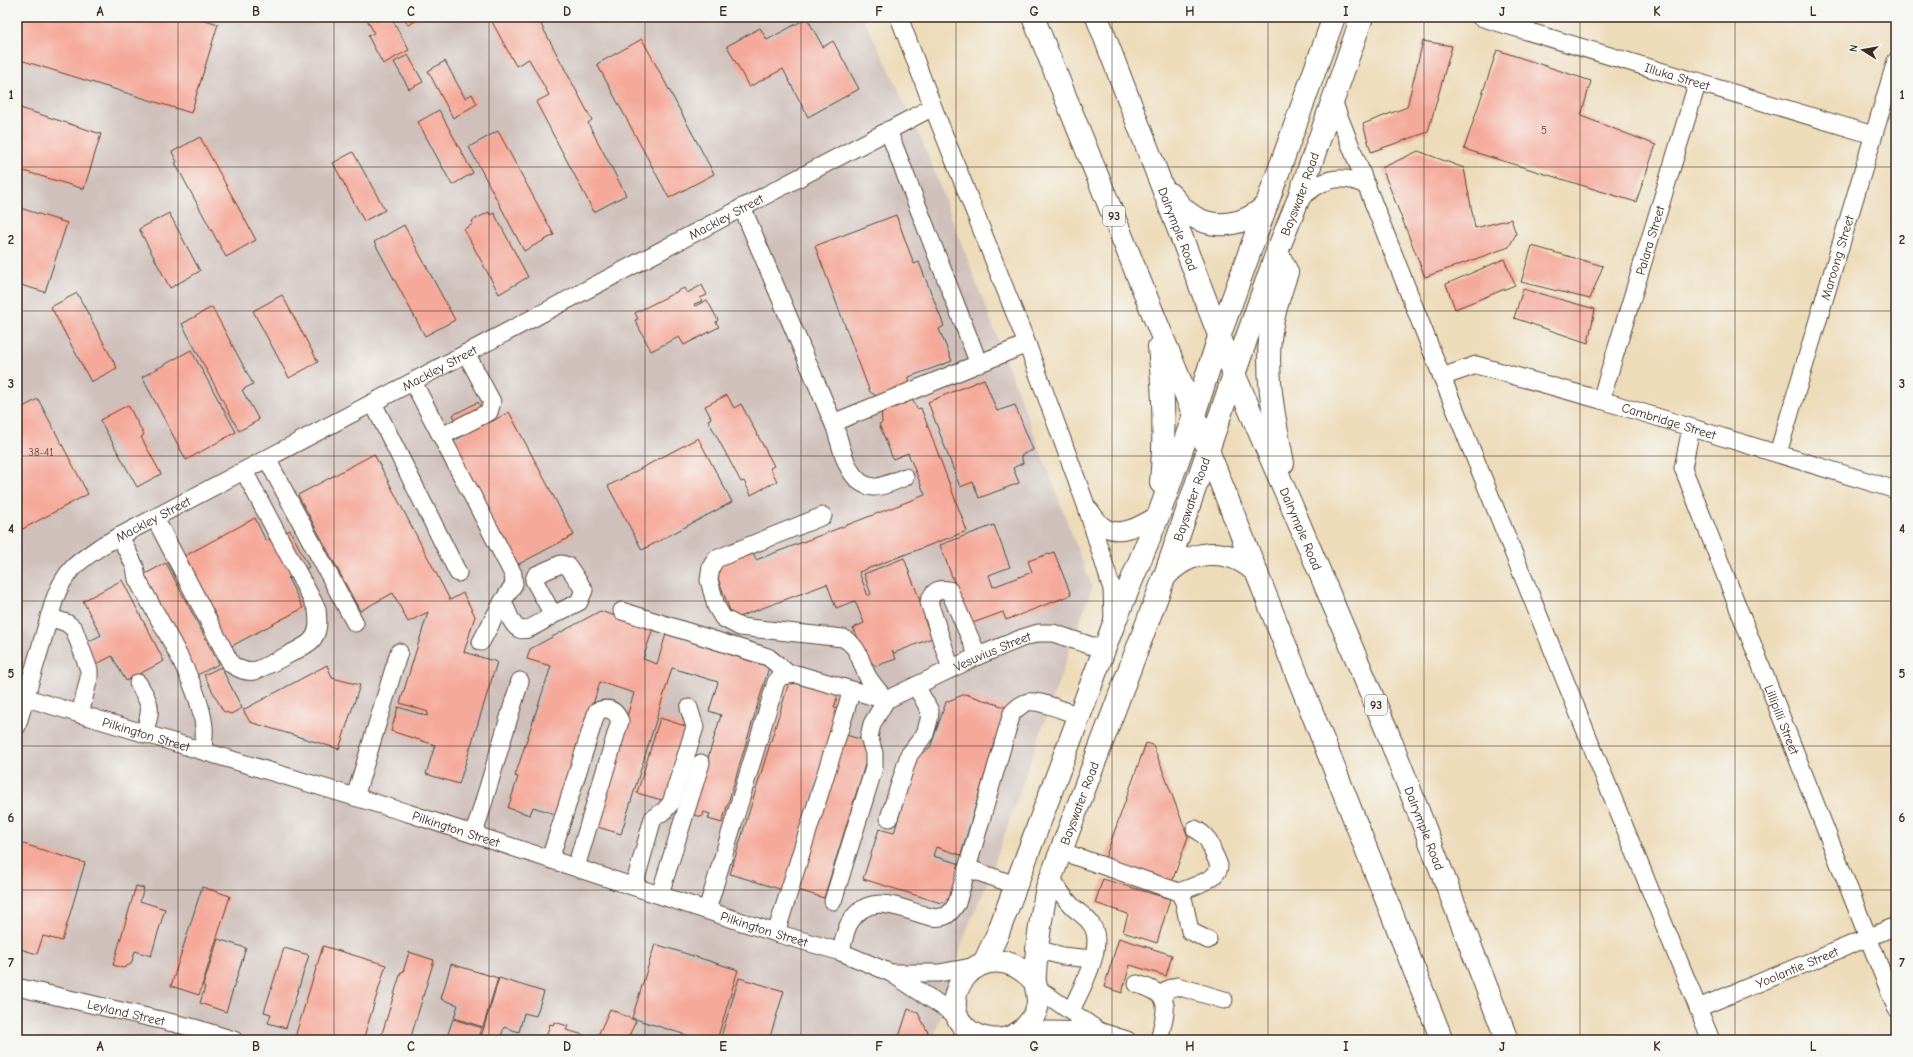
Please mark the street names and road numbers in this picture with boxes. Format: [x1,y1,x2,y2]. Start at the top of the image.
street label: Illuka Street [1643,59,1713,93]
street label: Bayswater Road [1277,150,1322,238]
street label: Dalrymple Road [1156,185,1201,273]
street label: Mackley Street [686,190,767,242]
street label: Palara Street [1632,203,1668,277]
road number: 93 [1103,206,1125,226]
street label: Maroong Street [1817,212,1857,302]
street label: Mackley Street [399,341,480,393]
street label: Cambridge Street [1620,399,1719,443]
street label: Bayswater Road [1170,455,1213,543]
street label: Dalrymple Road [1277,485,1325,572]
street label: Mackley Street [113,492,194,545]
street label: Vesuvius Street [951,628,1034,674]
street label: Lillipilli Street [1762,682,1803,758]
road number: 93 [1365,695,1387,715]
street label: Pilkington Street [101,714,193,755]
street label: Bayswater Road [1057,759,1102,847]
street label: Dalrymple Road [1402,784,1448,872]
street label: Pilkington Street [411,807,503,850]
street label: Pilkington Street [719,908,811,950]
street label: Yoolantie Street [1754,943,1841,991]
street label: Leyland Street [86,996,168,1029]

